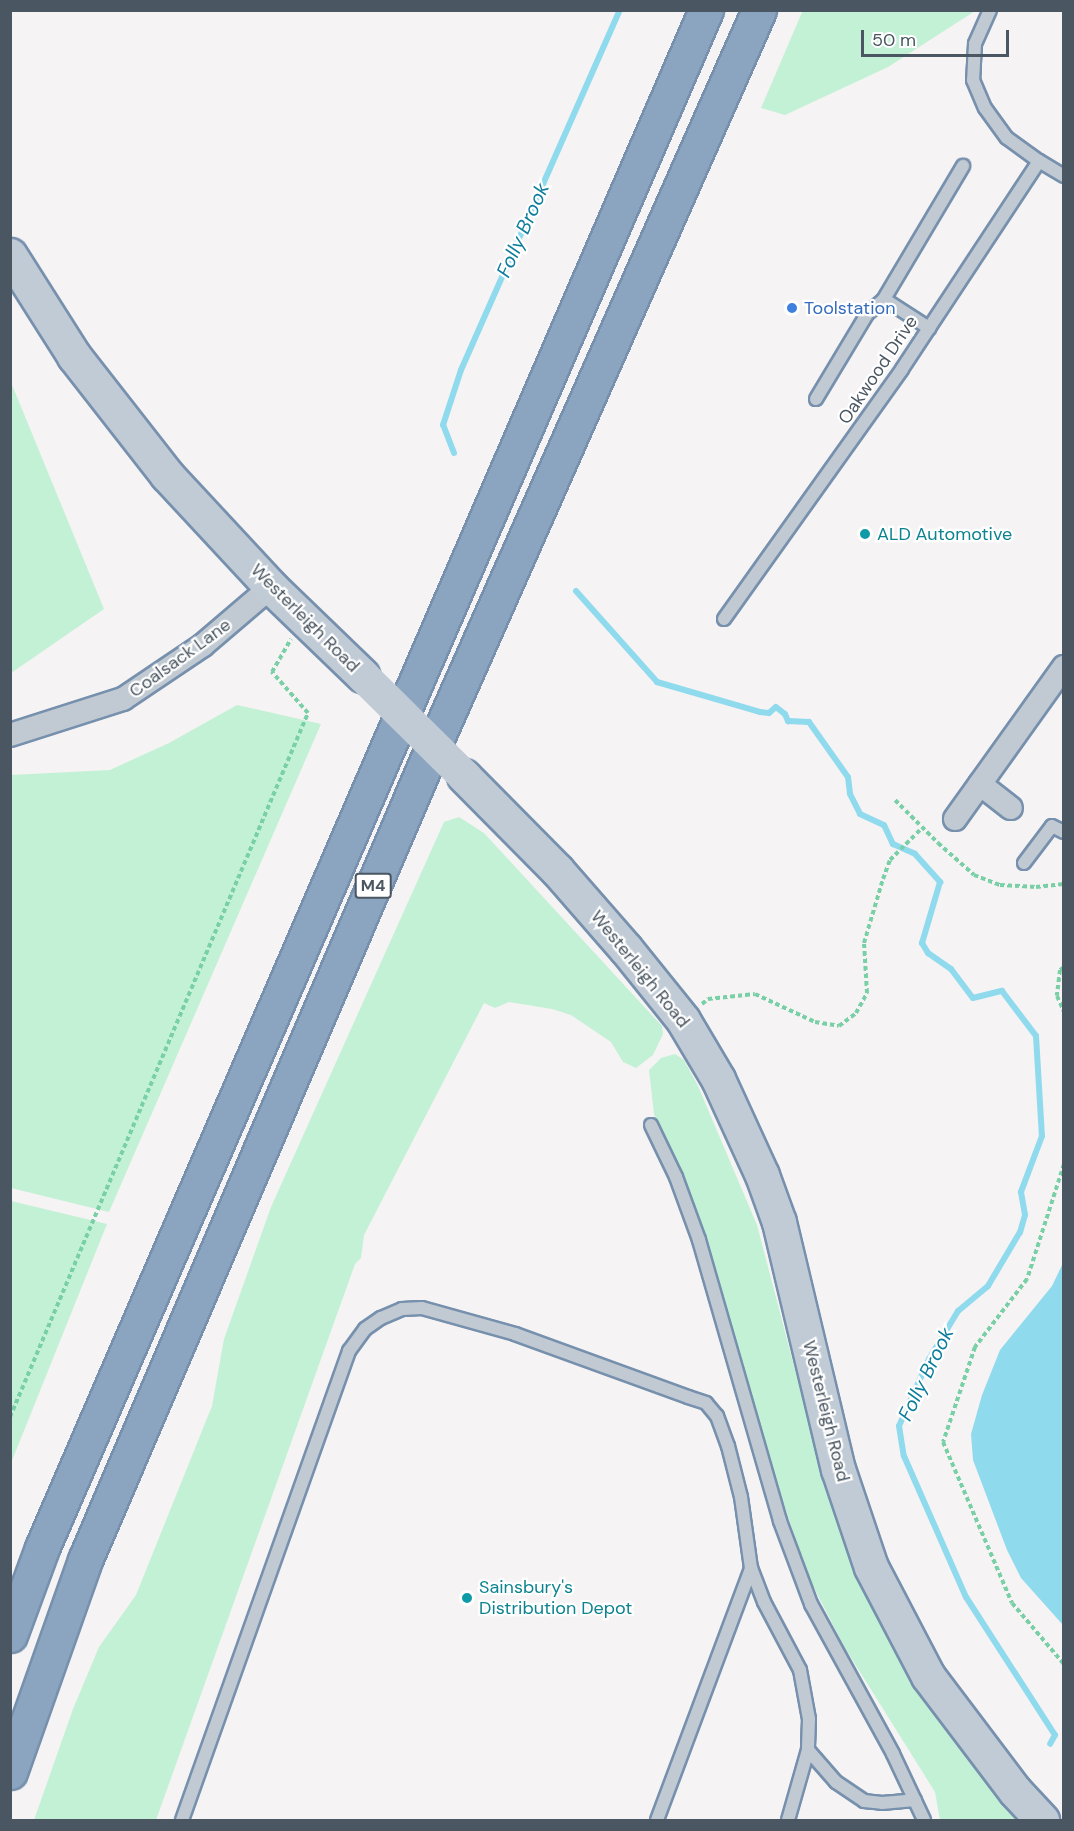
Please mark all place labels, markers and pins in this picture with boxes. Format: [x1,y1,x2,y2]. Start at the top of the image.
place label: Toolstation [804,297,895,319]
marker: Toolstation [785,301,799,315]
place label: ALD Automotive [877,523,1012,545]
marker: ALD Automotive [858,527,872,541]
place label: Sainsbury's Distribution Depot [479,1577,632,1620]
marker: Sainsbury's Distribution Depot [460,1591,474,1605]

